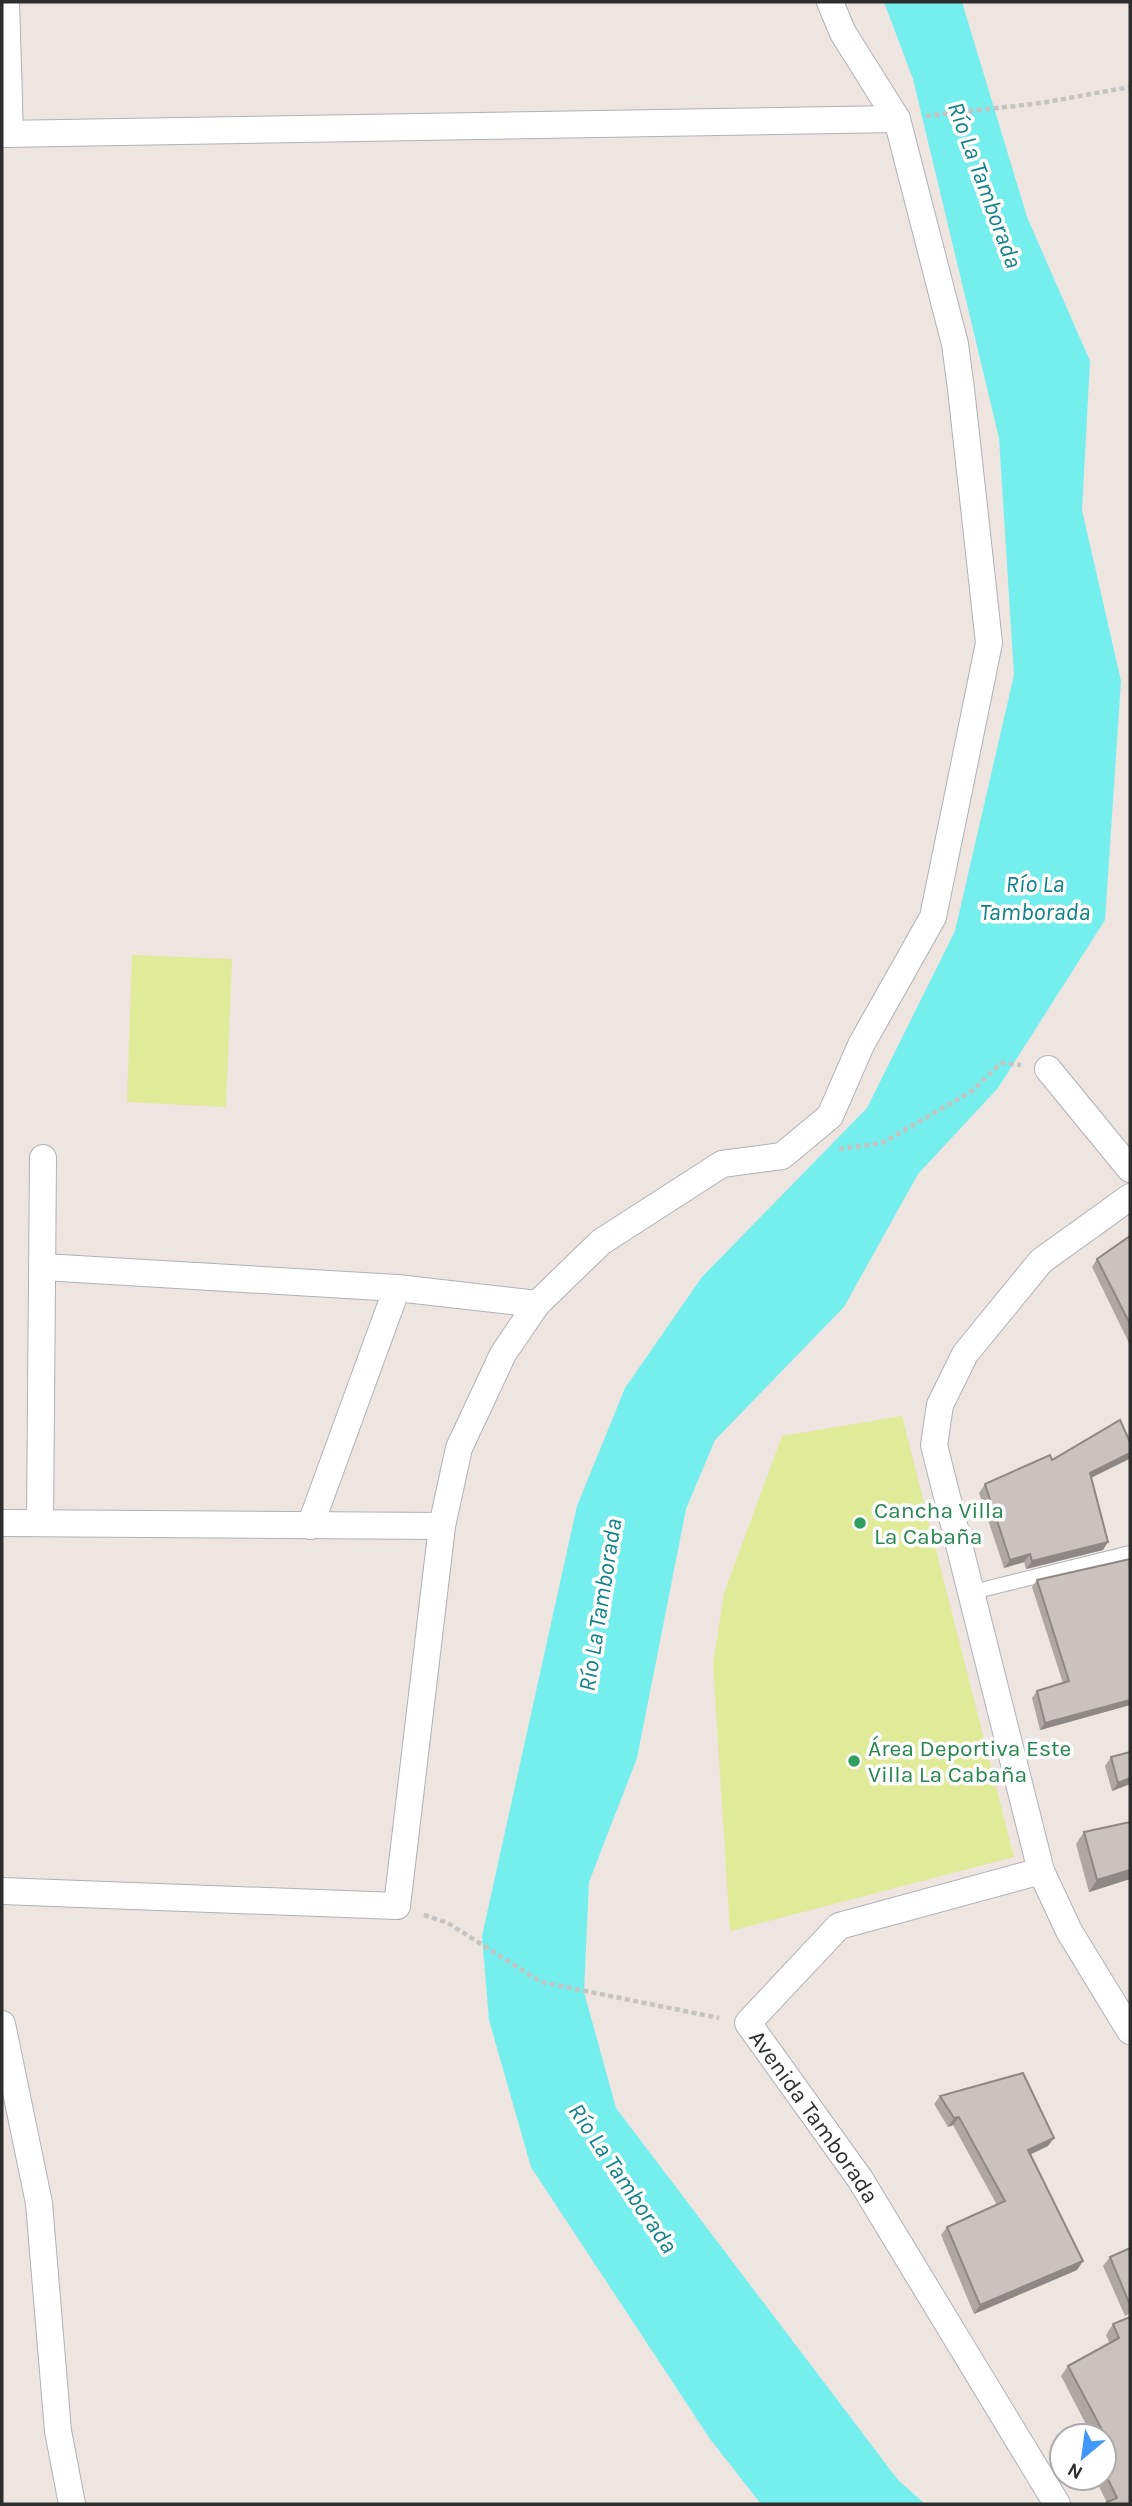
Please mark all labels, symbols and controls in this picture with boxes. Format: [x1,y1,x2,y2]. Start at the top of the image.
water label: Río La Tamborada [942,98,1028,272]
water label: Río La Tamborada [980,870,1090,926]
place label: Cancha Villa La Cabaña [874,1497,1004,1550]
marker: Cancha Villa La Cabaña [852,1515,868,1531]
water label: Río La Tamborada [572,1516,628,1694]
place label: Área Deportiva Este Villa La Cabaña [868,1735,1071,1788]
marker: Área Deportiva Este Villa La Cabaña [846,1753,862,1769]
street label: Avenida Tamborada [744,2025,885,2208]
water label: Río La Tamborada [562,2098,684,2258]
north arrow [1048,2422,1118,2492]
text: N [1064,2458,1087,2484]

